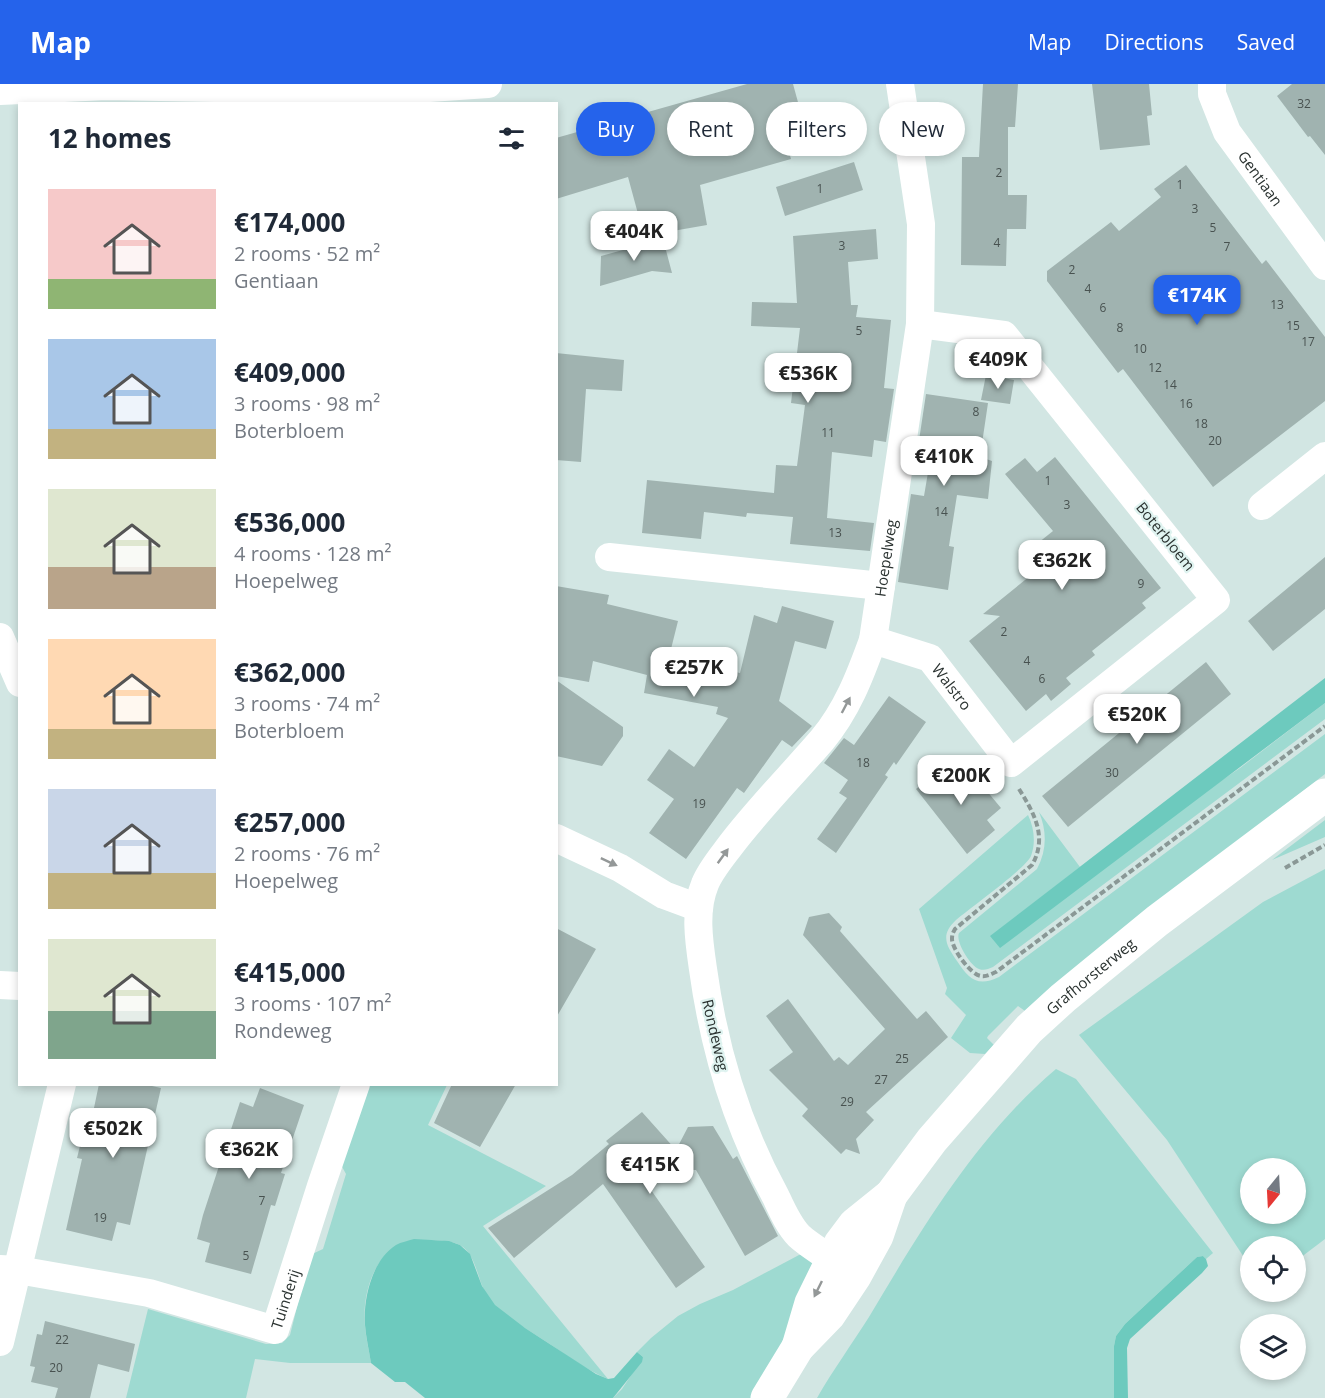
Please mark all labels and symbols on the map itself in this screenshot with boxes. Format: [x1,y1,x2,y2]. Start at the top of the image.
house number: 32 [1297,95,1311,112]
street label: Gentiaan [1234,147,1288,210]
house number: 2 [996,164,1003,181]
house number: 1 [1177,176,1183,193]
house number: 1 [817,180,823,197]
house number: 3 [1192,200,1199,217]
pin: €404K [592,211,676,262]
house number: 5 [1210,219,1217,236]
house number: 4 [994,234,1001,251]
house number: 3 [839,237,846,254]
house number: 7 [1224,238,1231,255]
house number: 2 [1069,261,1076,278]
pin: €174K [1155,275,1239,326]
house number: 4 [1085,280,1092,297]
house number: 13 [1270,296,1284,313]
house number: 6 [1100,299,1107,316]
house number: 15 [1286,317,1300,334]
house number: 8 [1117,319,1124,336]
house number: 5 [856,322,863,339]
house number: 17 [1301,333,1315,350]
pin: €409K [956,339,1040,390]
house number: 10 [1133,340,1147,357]
pin: €536K [766,353,850,404]
house number: 12 [1148,359,1162,376]
house number: 14 [1163,376,1177,393]
house number: 16 [1179,395,1193,412]
house number: 8 [973,403,980,420]
house number: 18 [1194,415,1208,432]
house number: 11 [821,424,835,441]
house number: 20 [1208,432,1222,449]
pin: €410K [902,436,986,487]
house number: 1 [1045,472,1051,489]
house number: 3 [1064,496,1071,513]
street label: Boterbloem [1132,497,1200,575]
house number: 14 [934,503,948,520]
street label: Hoepelweg [870,518,901,598]
house number: 13 [828,524,842,541]
pin: €362K [1020,540,1104,591]
house number: 9 [1138,575,1145,592]
house number: 2 [1001,623,1008,640]
pin: €257K [652,647,736,698]
house number: 4 [1024,652,1031,669]
street label: Walstro [928,659,976,714]
house number: 6 [1039,670,1046,687]
pin: €520K [1095,694,1179,745]
one-way arrow [841,696,851,713]
house number: 18 [856,754,870,771]
pin: €200K [919,755,1003,806]
house number: 30 [1105,764,1119,781]
house number: 19 [692,795,706,812]
one-way arrow [717,848,729,864]
one-way arrow [601,858,618,867]
street label: Grafhorsterweg [1042,933,1139,1019]
street label: Rondeweg [698,997,734,1073]
house number: 25 [895,1050,909,1067]
house number: 27 [874,1071,888,1088]
house number: 29 [840,1093,854,1110]
pin: €502K [71,1108,155,1159]
pin: €362K [207,1129,291,1180]
pin: €415K [608,1144,692,1195]
north arrow [1240,1158,1306,1224]
house number: 7 [259,1192,266,1209]
house number: 19 [93,1209,107,1226]
house number: 5 [243,1247,250,1264]
street label: Tuinderij [266,1266,304,1331]
one-way arrow [813,1281,822,1298]
house number: 22 [55,1331,69,1348]
house number: 20 [49,1359,63,1376]

